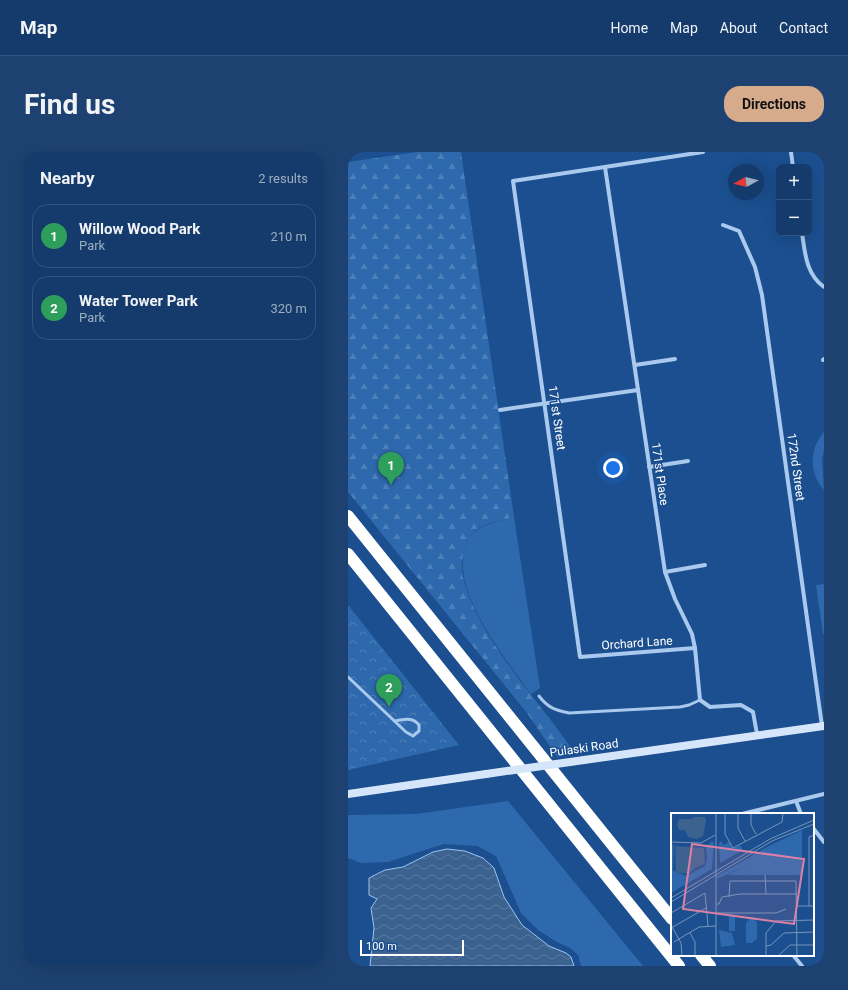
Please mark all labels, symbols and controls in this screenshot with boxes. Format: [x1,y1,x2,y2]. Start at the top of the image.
text: Map [20,16,58,39]
text: Home [610,20,648,36]
text: Map [670,20,698,36]
text: About [720,20,757,36]
text: Contact [779,20,828,36]
button: Directions [724,86,824,122]
text: Find us [24,88,115,121]
north arrow [728,164,764,200]
map controls [776,164,812,236]
button: + [776,164,812,200]
text: Nearby [40,168,95,188]
text: 2 results [258,171,308,186]
button: − [776,200,812,236]
text: Willow Wood Park [79,220,200,238]
text: 1 [50,229,58,244]
text: 210 m [270,229,307,244]
text: Park [79,238,105,253]
text: Water Tower Park [79,292,198,310]
text: 2 [50,301,58,316]
text: 320 m [270,301,307,316]
text: Park [79,310,105,325]
street label: 171st Street [546,385,568,451]
street label: 172nd Street [784,432,808,502]
street label: 171st Place [649,442,671,506]
pin: 1 [378,452,404,485]
your location [603,458,623,478]
street label: Orchard Lane [601,634,673,652]
pin: 2 [376,674,402,707]
street label: Pulaski Road [549,736,619,760]
inset map [671,813,814,956]
scale bar [360,938,464,957]
text: 100 m [366,940,397,953]

